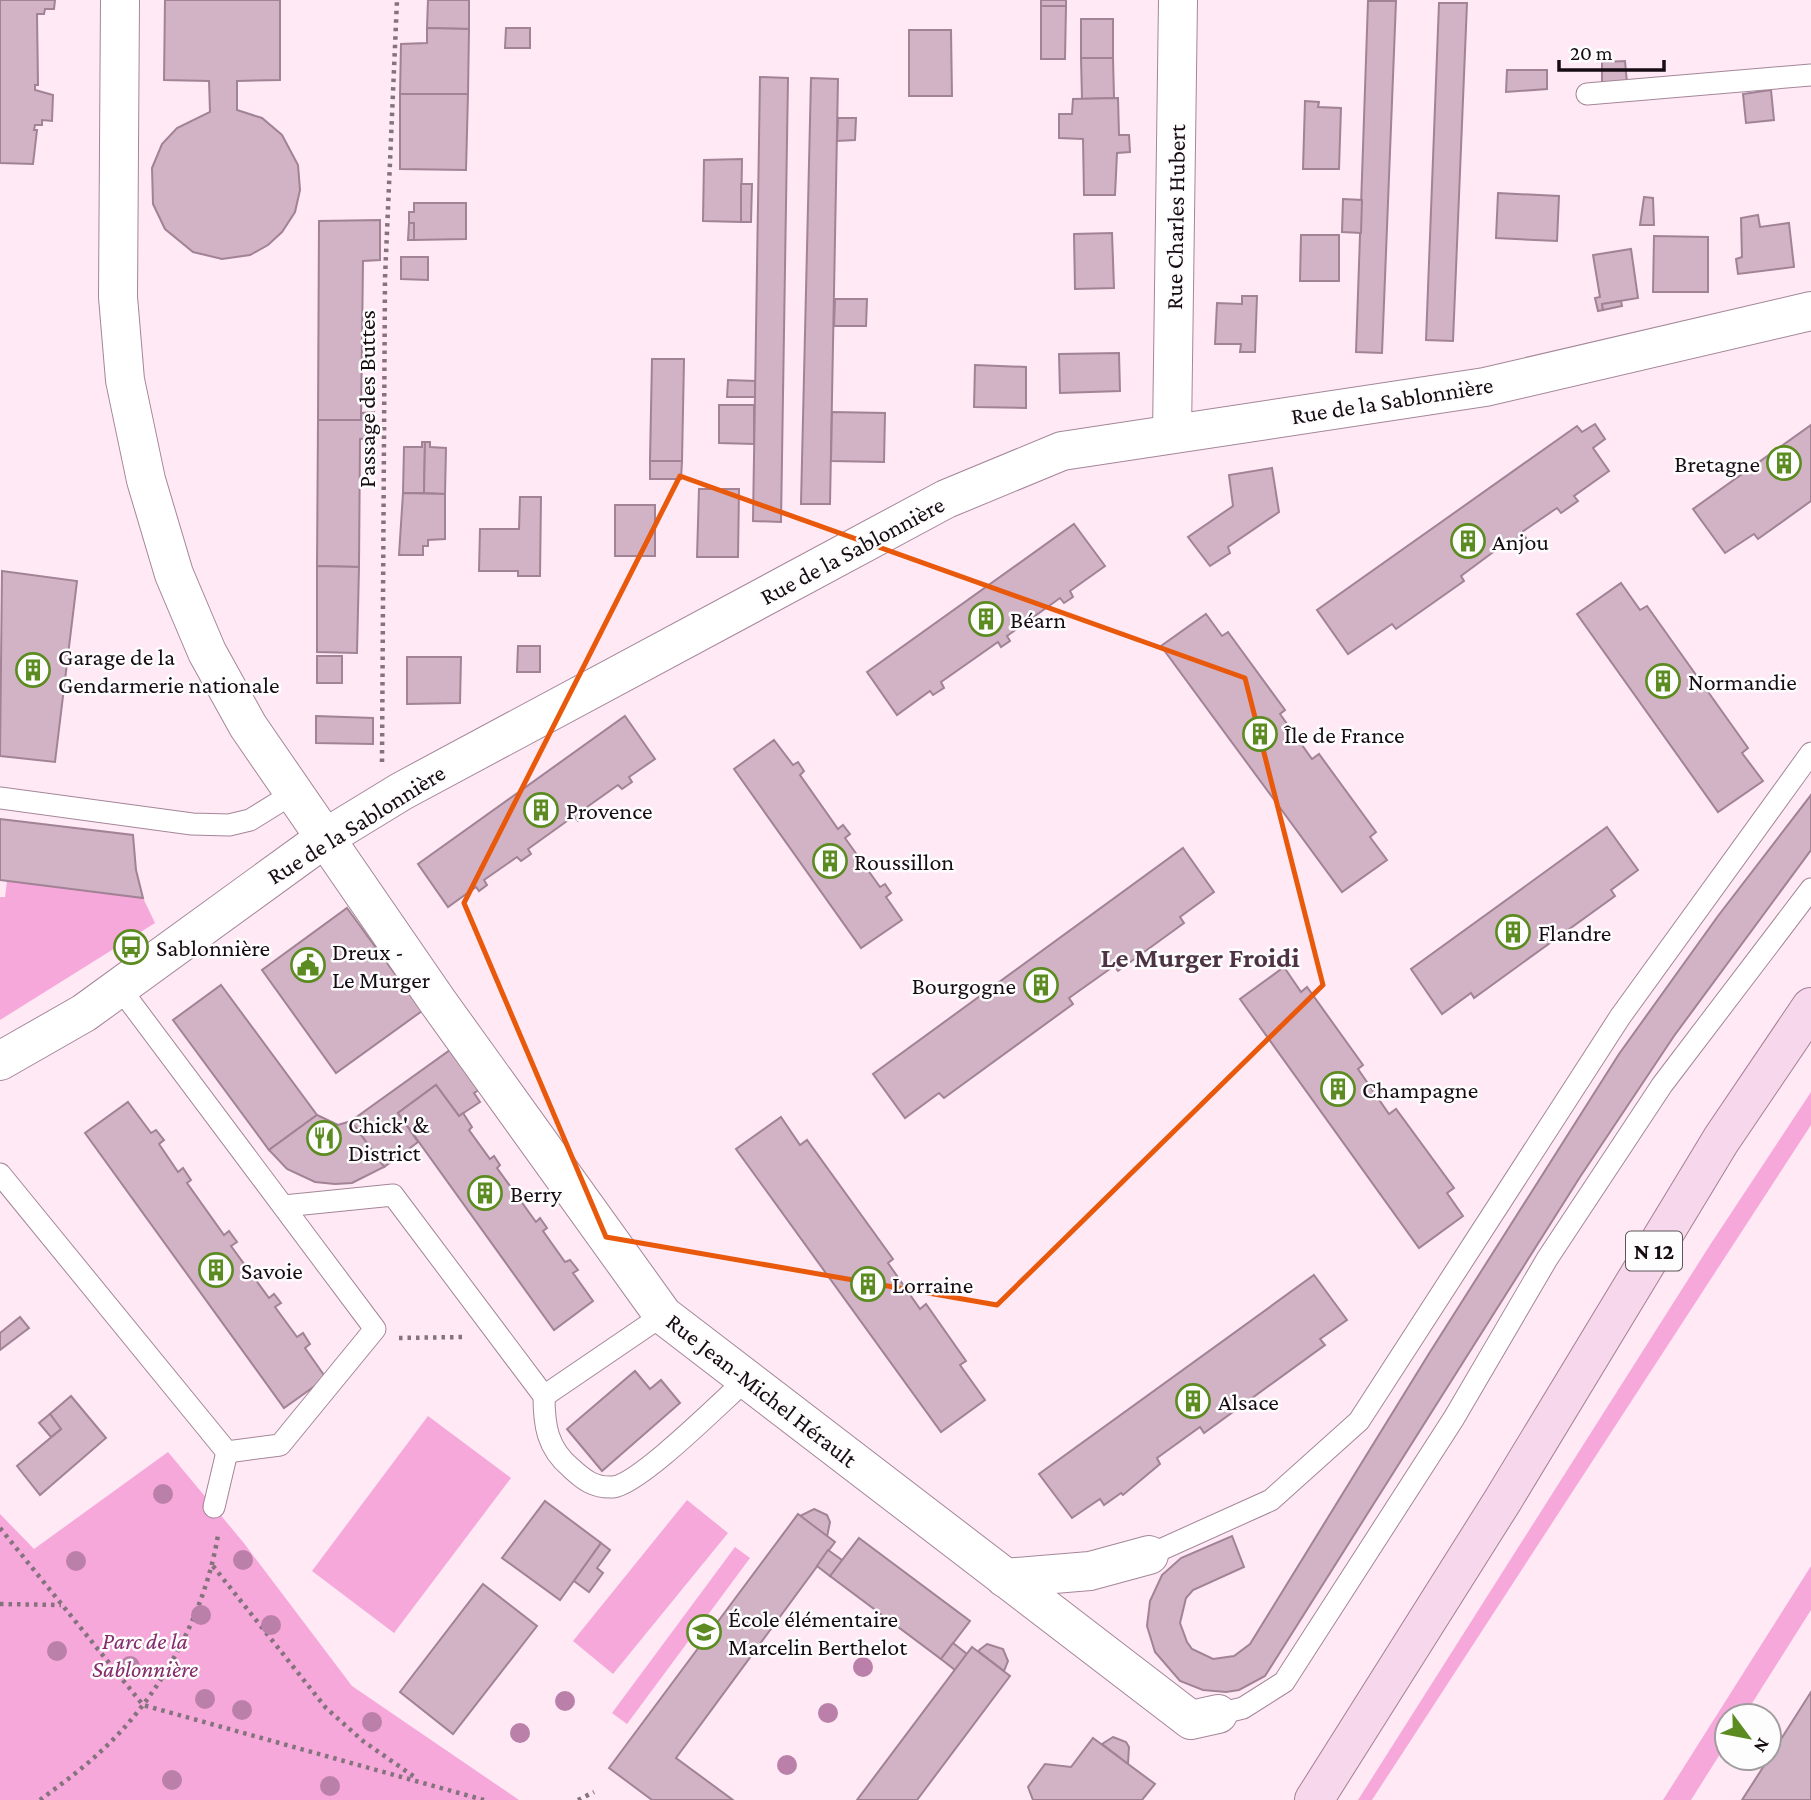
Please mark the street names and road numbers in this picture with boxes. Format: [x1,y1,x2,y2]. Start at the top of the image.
street label: Rue Charles Hubert [1160,123,1190,310]
street label: Passage des Buttes [353,310,380,488]
street label: Rue de la Sablonnière [1289,371,1495,429]
street label: Rue de la Sablonnière [755,490,949,610]
street label: Rue de la Sablonnière [262,758,450,890]
road number: N 12 [1626,1232,1682,1270]
street label: Rue Jean-Michel Hérault [662,1307,863,1473]

